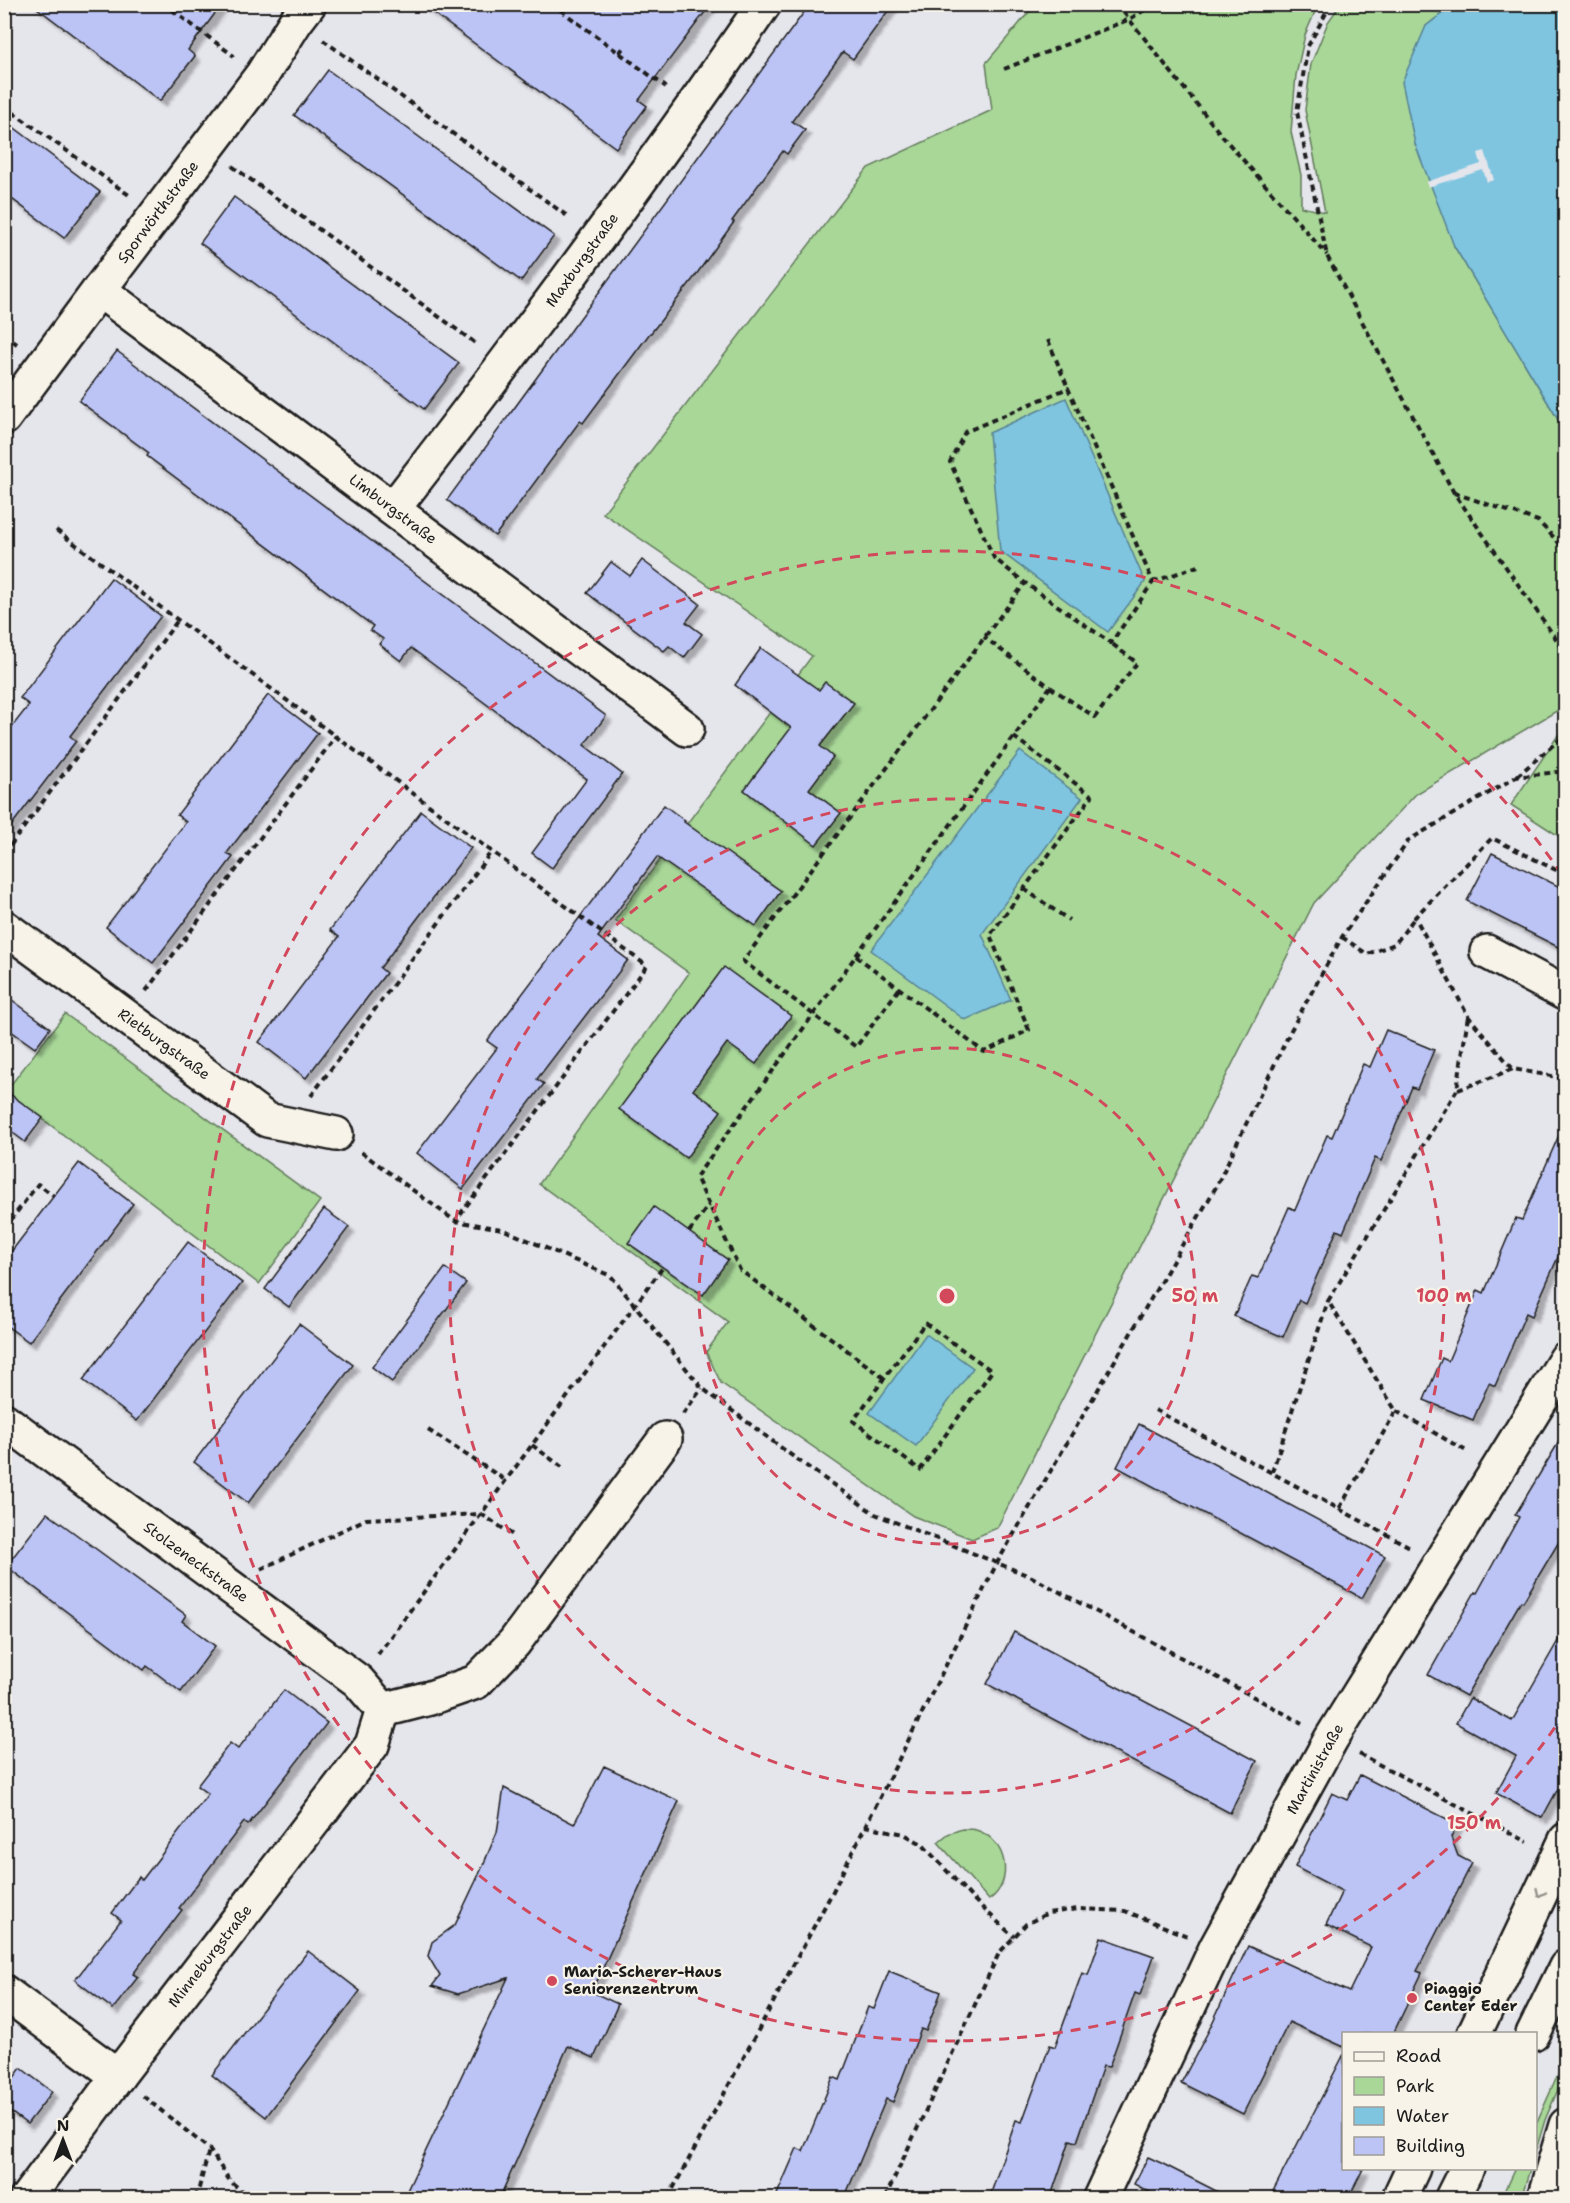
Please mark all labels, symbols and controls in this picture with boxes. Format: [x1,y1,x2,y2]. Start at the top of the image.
street label: Sporwörthstraße [113,157,203,267]
street label: Maxburgstraße [541,209,623,311]
street label: Limburgstraße [345,469,441,549]
street label: Rietburgstraße [114,1004,214,1084]
text: 50 m [1172,1284,1219,1308]
text: 100 m [1416,1284,1472,1308]
centre of rings [937,1286,957,1306]
street label: Stolzeneckstraße [139,1517,253,1607]
street label: Martinistraße [1282,1720,1348,1818]
text: 150 m [1447,1811,1502,1835]
one-way arrow [1536,1886,1548,1897]
street label: Minneburgstraße [164,1900,256,2012]
place label: Maria-Scherer-Haus Seniorenzentrum [564,1962,722,1999]
marker: Maria-Scherer-Haus Seniorenzentrum [545,1974,559,1988]
place label: Piaggio Center Eder [1424,1979,1518,2016]
marker: Piaggio Center Eder [1405,1991,1419,2005]
legend [1342,2032,1537,2170]
text: Road [1396,2044,1441,2068]
text: Park [1396,2074,1435,2098]
text: Water [1396,2104,1449,2128]
north arrow [33,2110,93,2170]
text: N [57,2115,69,2136]
text: Building [1396,2134,1465,2158]

